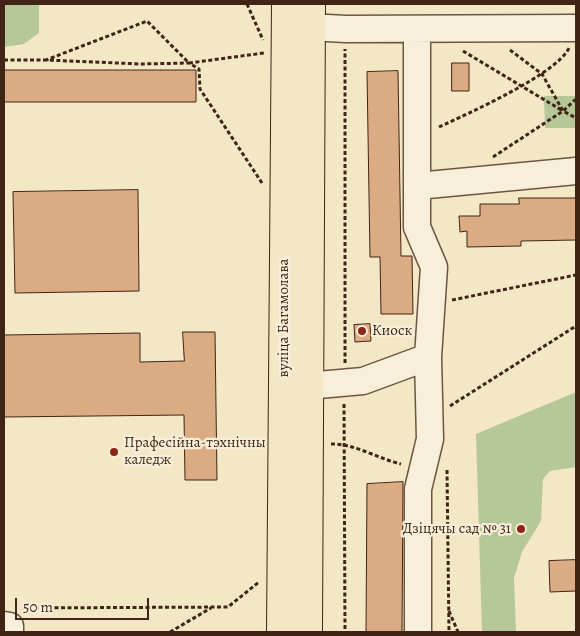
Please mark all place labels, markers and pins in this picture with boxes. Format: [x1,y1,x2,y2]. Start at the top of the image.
place label: Киоск [372,322,412,340]
marker: Киоск [356,325,368,337]
place label: Прафесійна-тэхнічны каледж [124,434,266,469]
marker: Прафесійна-тэхнічны каледж [108,446,120,458]
place label: Дзіцячы сад № 31 [403,520,511,538]
marker: Дзіцячы сад № 31 [515,523,527,535]

